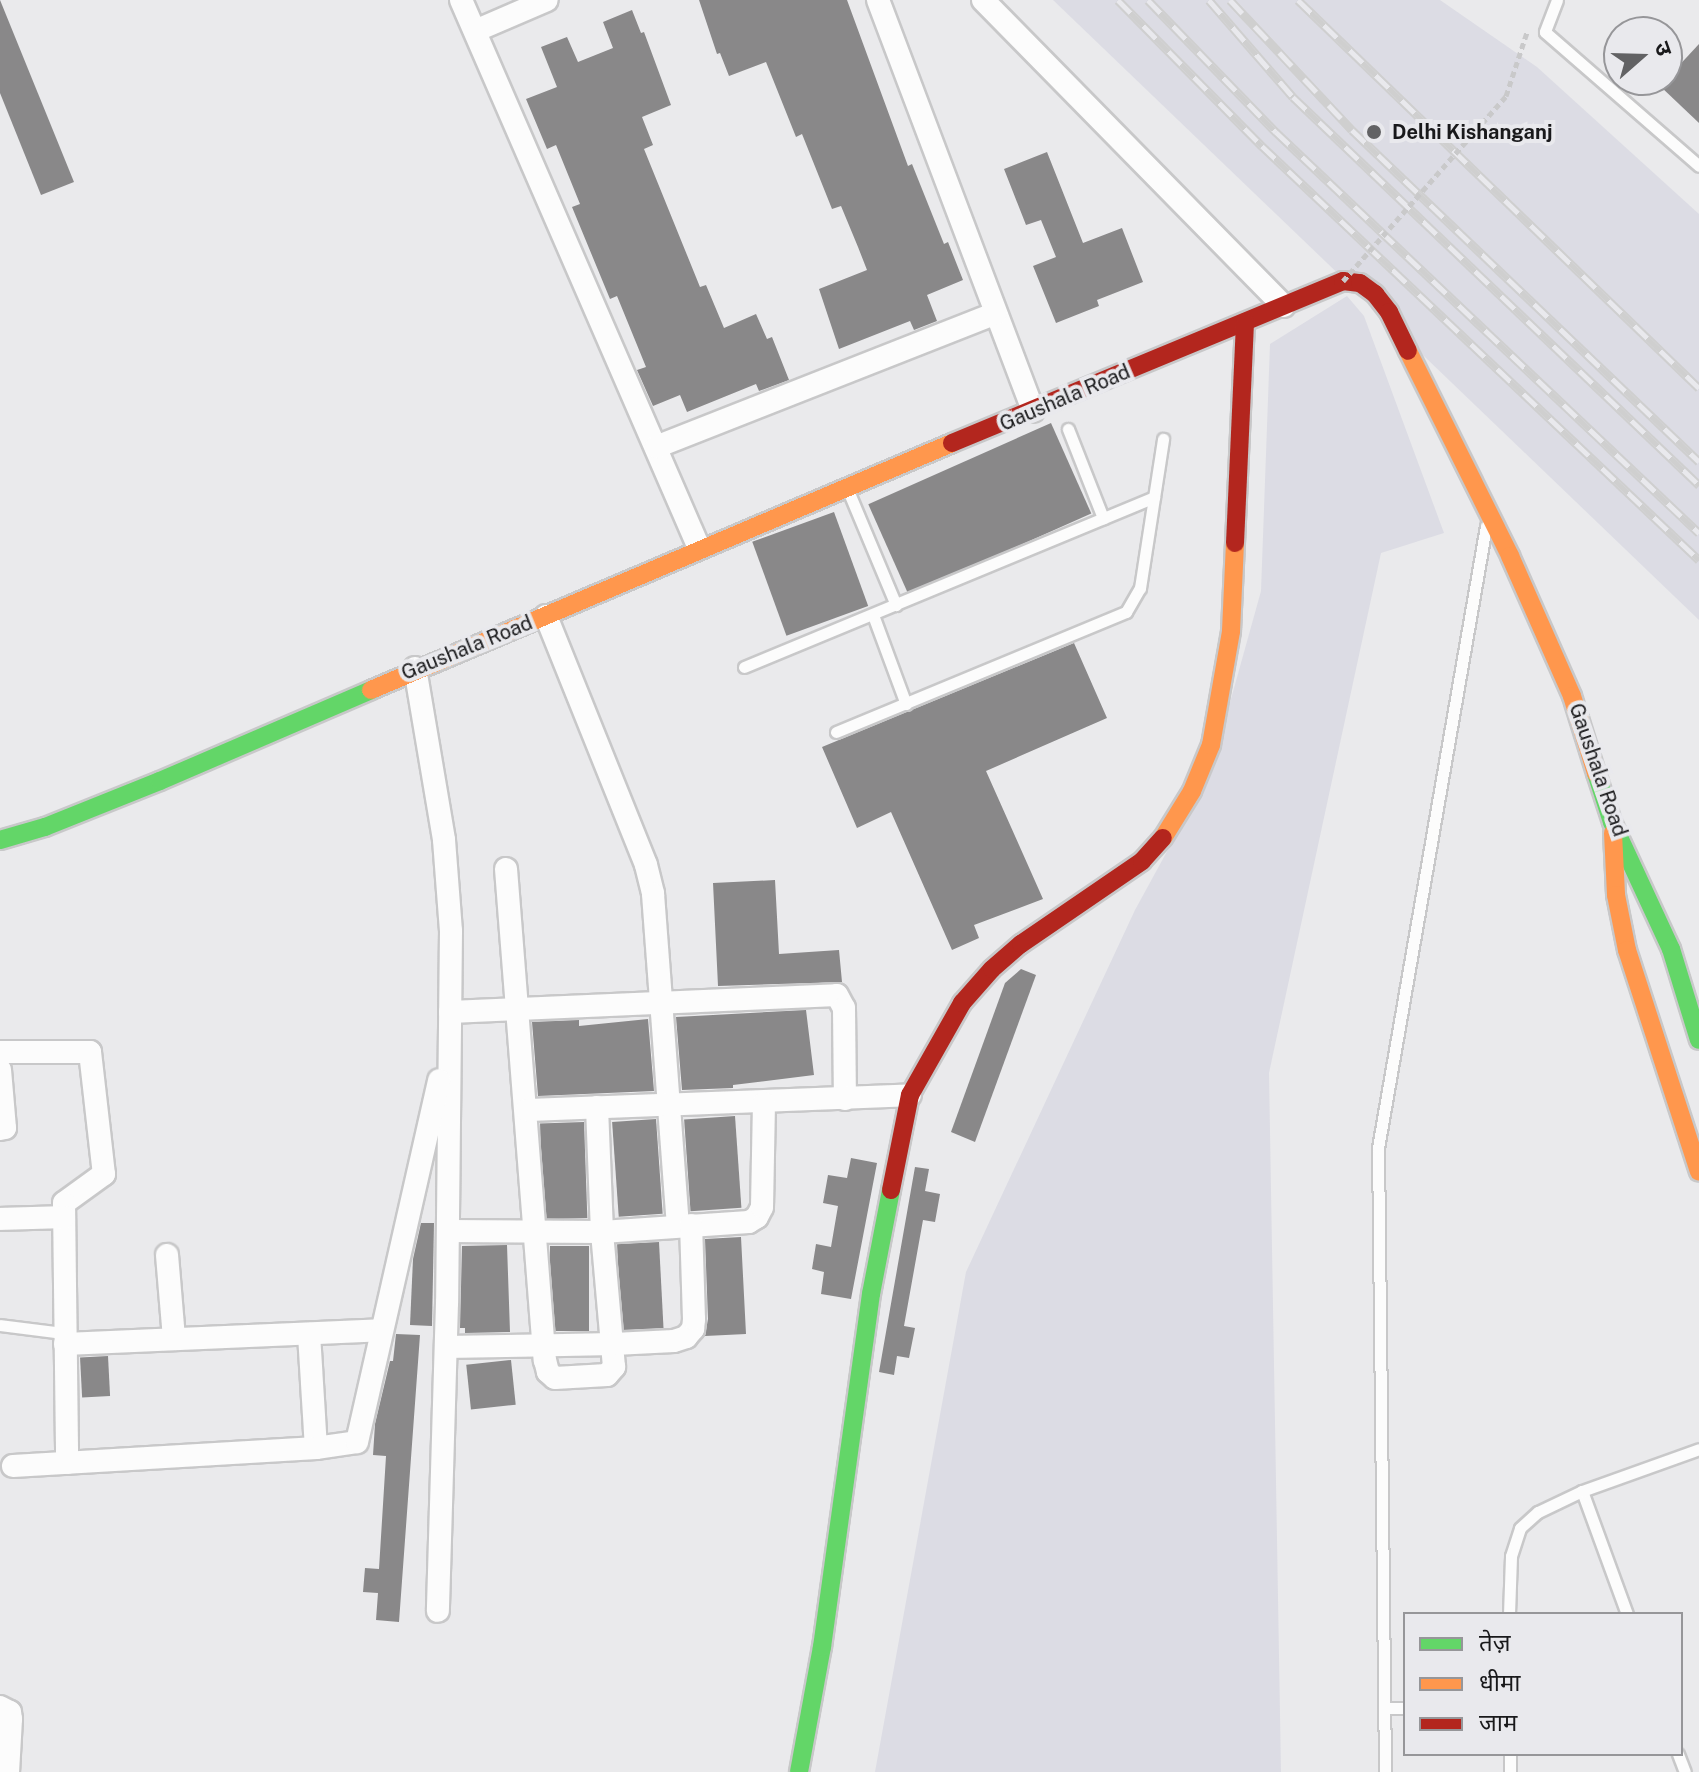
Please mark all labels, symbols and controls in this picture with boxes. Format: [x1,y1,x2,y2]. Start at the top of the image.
north arrow [1603,16,1683,96]
text: उ [1649,38,1678,59]
place label: Delhi Kishanganj [1392,120,1553,144]
marker: Delhi Kishanganj [1363,121,1385,143]
street label: Gaushala Road [996,360,1134,436]
street label: Gaushala Road [398,611,536,685]
street label: Gaushala Road [1564,700,1632,840]
legend [1403,1612,1683,1756]
text: तेज़ [1479,1628,1511,1656]
text: धीमा [1479,1668,1521,1696]
text: जाम [1479,1708,1517,1736]

